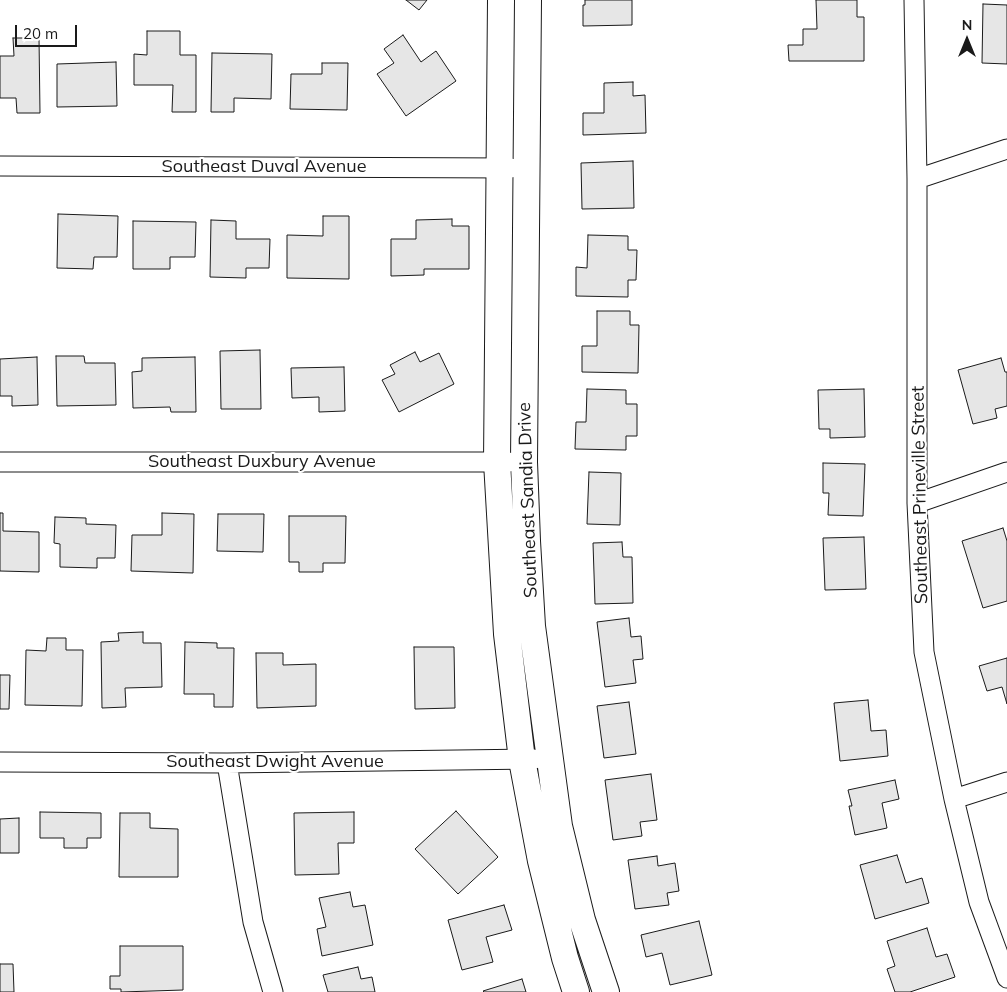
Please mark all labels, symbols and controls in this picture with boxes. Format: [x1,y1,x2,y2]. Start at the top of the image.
scale bar [18,15,80,47]
north arrow [942,15,992,65]
text: N [962,16,972,34]
text: 20 m [23,24,58,43]
street label: Southeast Duval Avenue [162,156,366,178]
street label: Southeast Prineville Street [907,386,933,604]
street label: Southeast Sandia Drive [514,402,542,598]
street label: Southeast Duxbury Avenue [148,451,376,473]
street label: Southeast Dwight Avenue [166,751,384,773]

